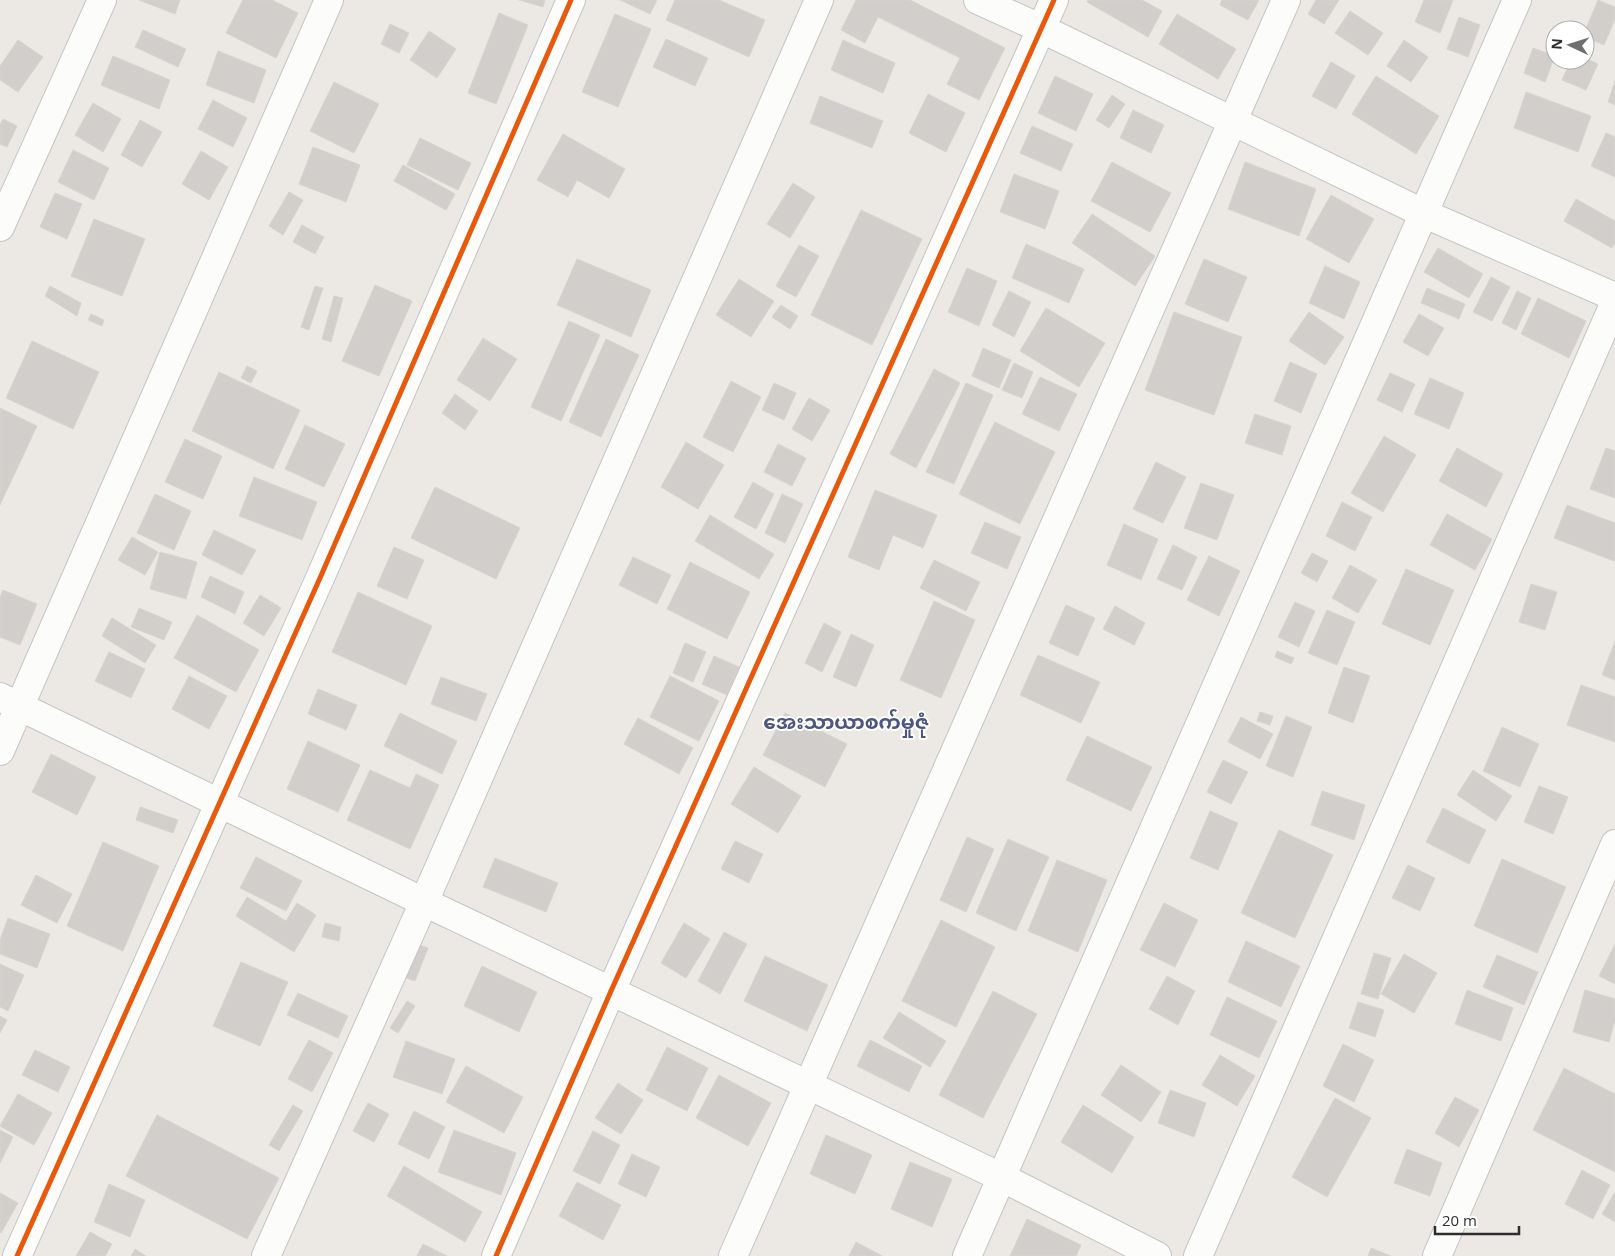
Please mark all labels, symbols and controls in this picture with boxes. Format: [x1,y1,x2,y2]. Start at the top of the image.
north arrow [1545,20,1595,70]
text: N [1547,38,1566,50]
district label: အေးသာယာစက်မှုဇုံ [763,708,929,738]
scale bar [1435,1204,1519,1236]
text: 20 m [1442,1210,1477,1230]

